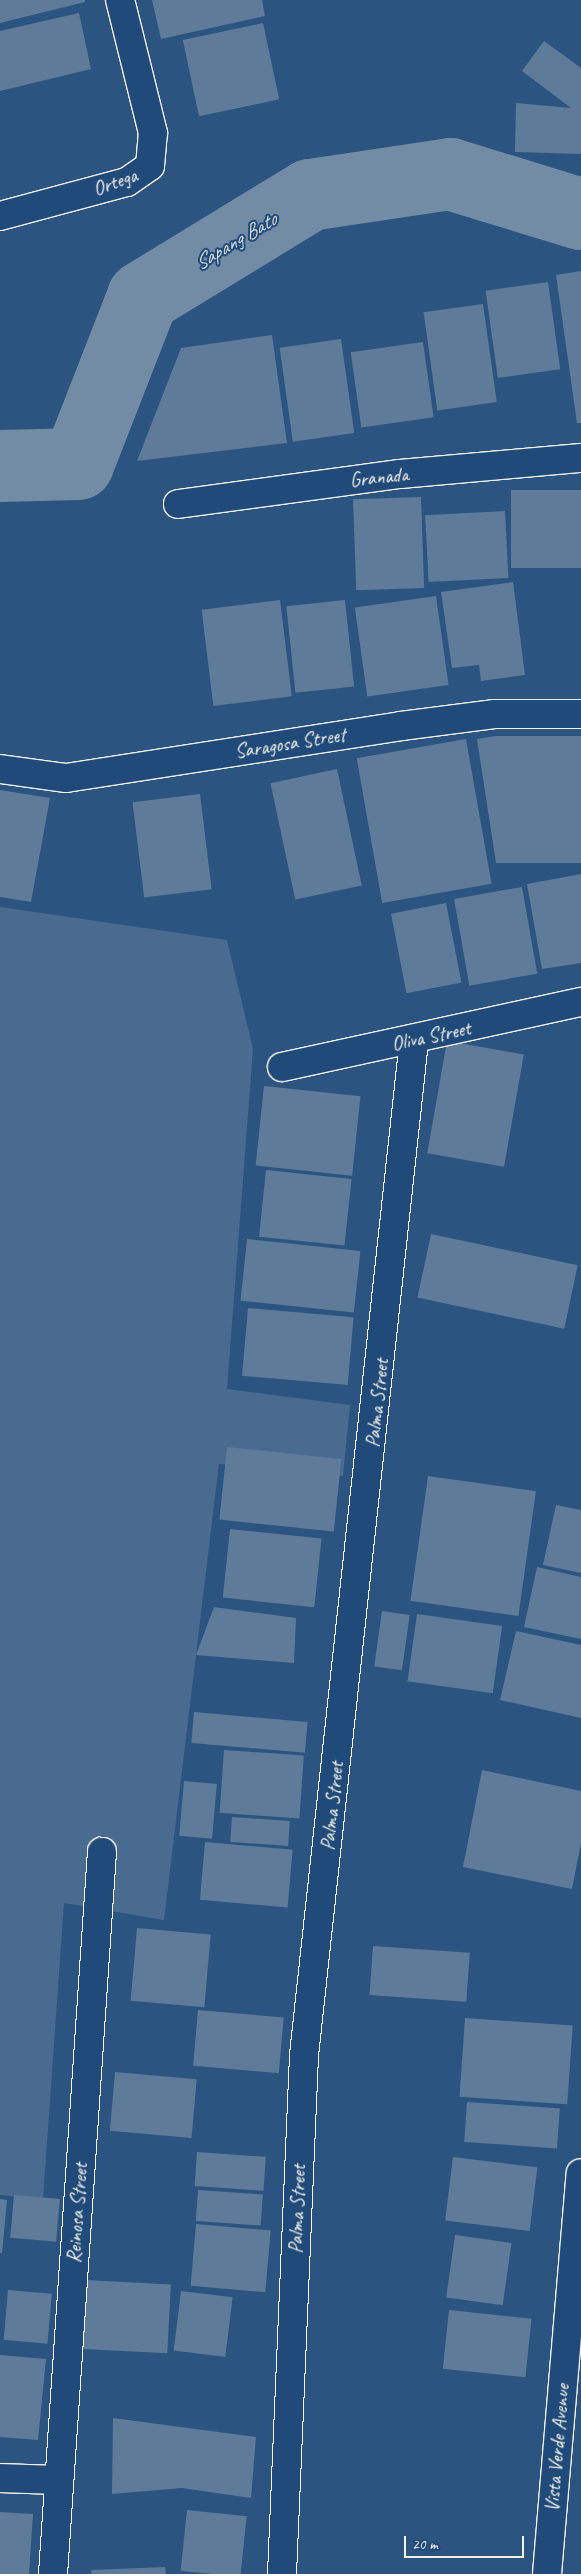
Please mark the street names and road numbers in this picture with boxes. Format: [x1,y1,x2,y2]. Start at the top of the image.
street label: Ortega [90,163,140,201]
street label: Granada [348,462,410,492]
street label: Saragosa Street [233,722,347,764]
street label: Oliva Street [389,1016,473,1056]
street label: Palma Street [360,1357,394,1449]
street label: Palma Street [315,1760,349,1852]
street label: Reinosa Street [62,2162,92,2264]
street label: Palma Street [283,2164,311,2254]
street label: Vista Verde Avenue [539,2383,575,2513]

